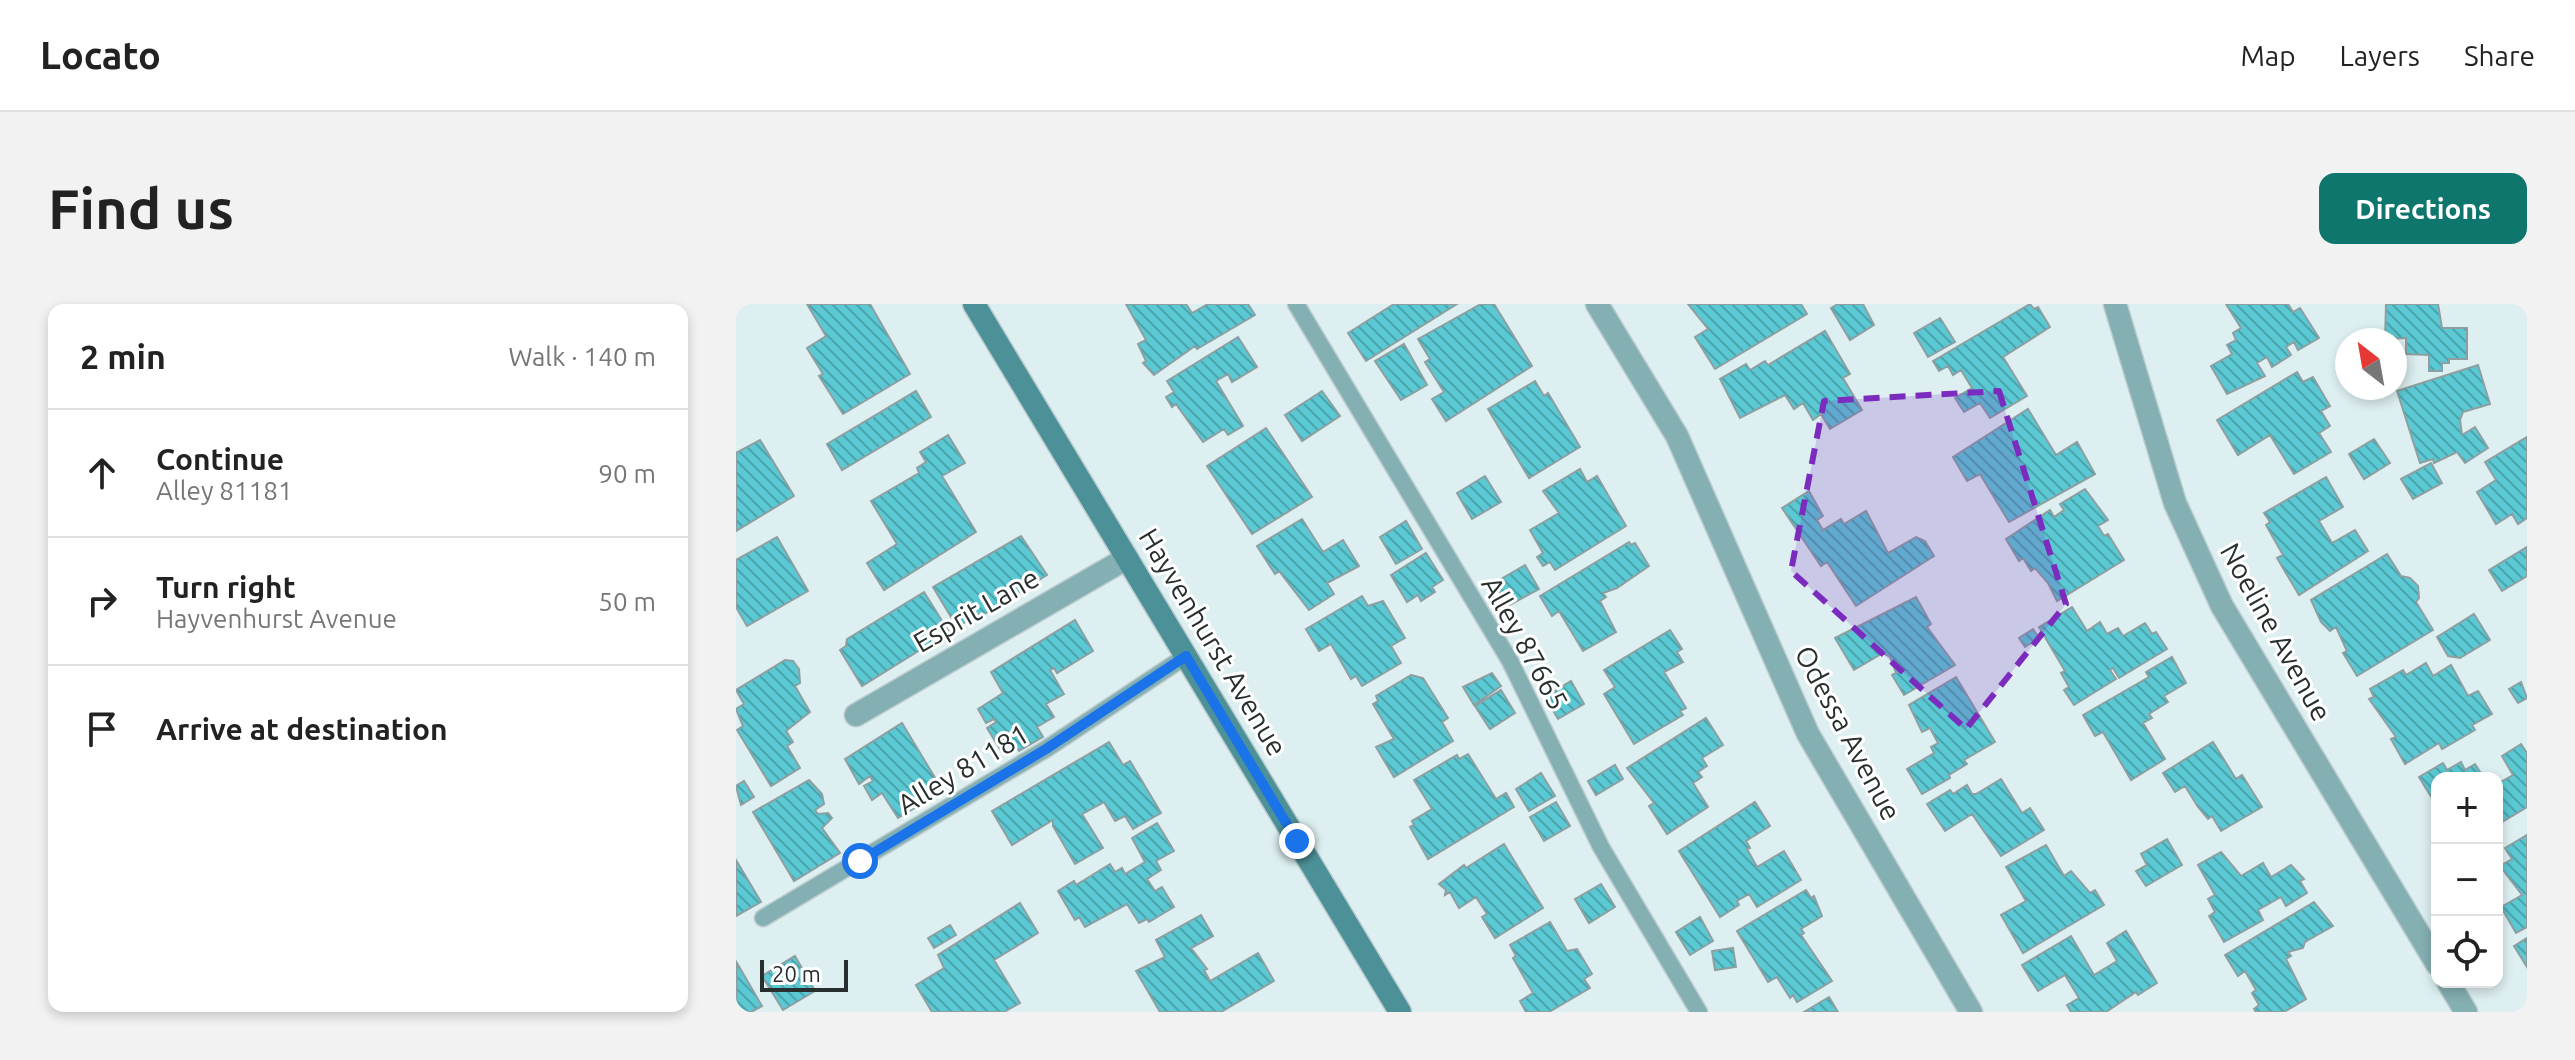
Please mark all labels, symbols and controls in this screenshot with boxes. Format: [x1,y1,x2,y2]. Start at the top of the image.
text: Locato [40,34,161,76]
text: Map [2240,40,2296,71]
text: Layers [2340,40,2420,71]
text: Share [2464,40,2535,71]
button: Directions [2319,173,2527,244]
text: Find us [48,177,234,240]
north arrow [2335,328,2407,400]
text: 2 min [80,337,166,375]
text: Walk · 140 m [508,342,656,371]
text: Continue [156,442,284,476]
icon: ahead [80,451,124,495]
text: 90 m [598,459,656,488]
text: Alley 81181 [156,476,293,505]
street label: Hayvenhurst Avenue [1133,523,1294,761]
street label: Noeline Avenue [2215,538,2338,726]
street label: Esprit Lane [908,561,1044,658]
text: Turn right [156,570,296,604]
street label: Alley 87665 [1476,571,1575,715]
icon: right [80,579,124,623]
text: 50 m [598,587,656,616]
text: Hayvenhurst Avenue [156,604,397,633]
street label: Odessa Avenue [1789,640,1907,825]
icon: arrive [80,707,124,751]
text: Arrive at destination [156,712,448,746]
street label: Alley 81181 [892,717,1034,820]
map controls [2431,772,2503,988]
button: + [2431,772,2503,844]
route end [1279,823,1315,859]
route start [842,843,878,879]
button: − [2431,844,2503,916]
button: locate [2431,916,2503,988]
scale bar [760,956,848,992]
text: 20 m [772,961,821,986]

